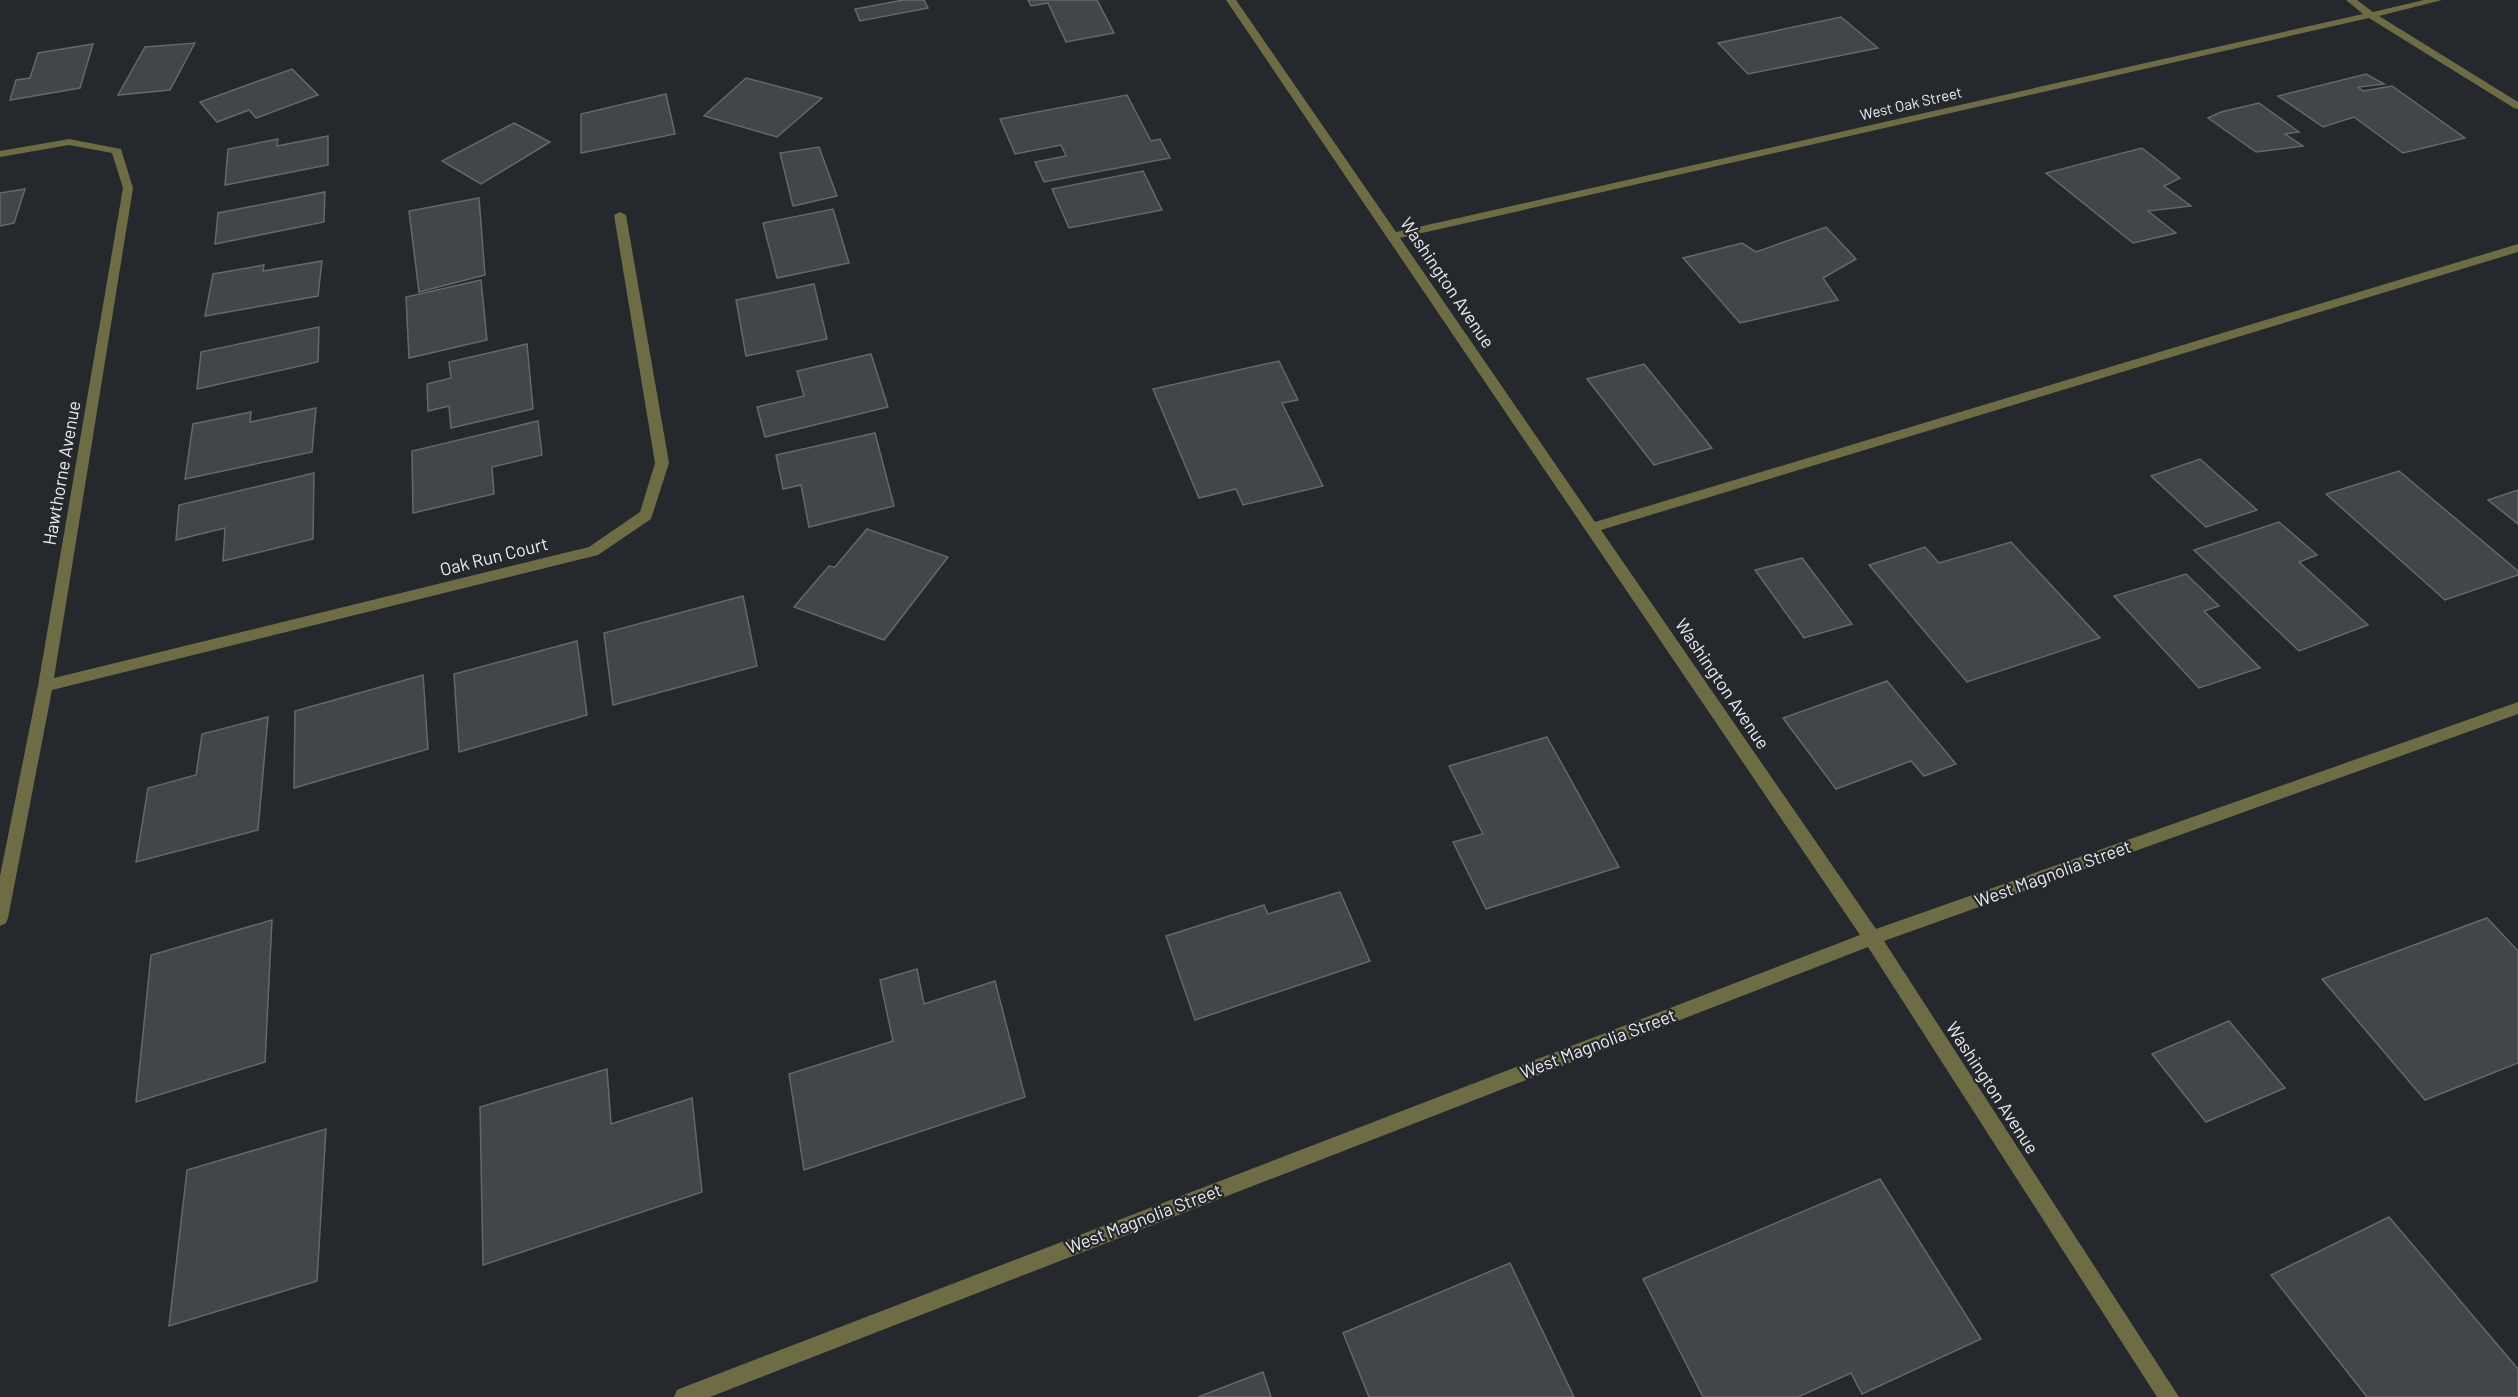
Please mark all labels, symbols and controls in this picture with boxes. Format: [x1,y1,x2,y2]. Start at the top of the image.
street label: West Oak Street [1858,83,1964,124]
street label: Washington Avenue [1396,213,1500,352]
street label: Hawthorne Avenue [37,399,85,547]
street label: Oak Run Court [437,532,550,580]
street label: Washington Avenue [1671,614,1775,753]
street label: West Magnolia Street [1971,835,2134,912]
street label: West Magnolia Street [1517,1003,1679,1083]
street label: Washington Avenue [1942,1017,2044,1158]
street label: West Magnolia Street [1063,1178,1225,1258]

